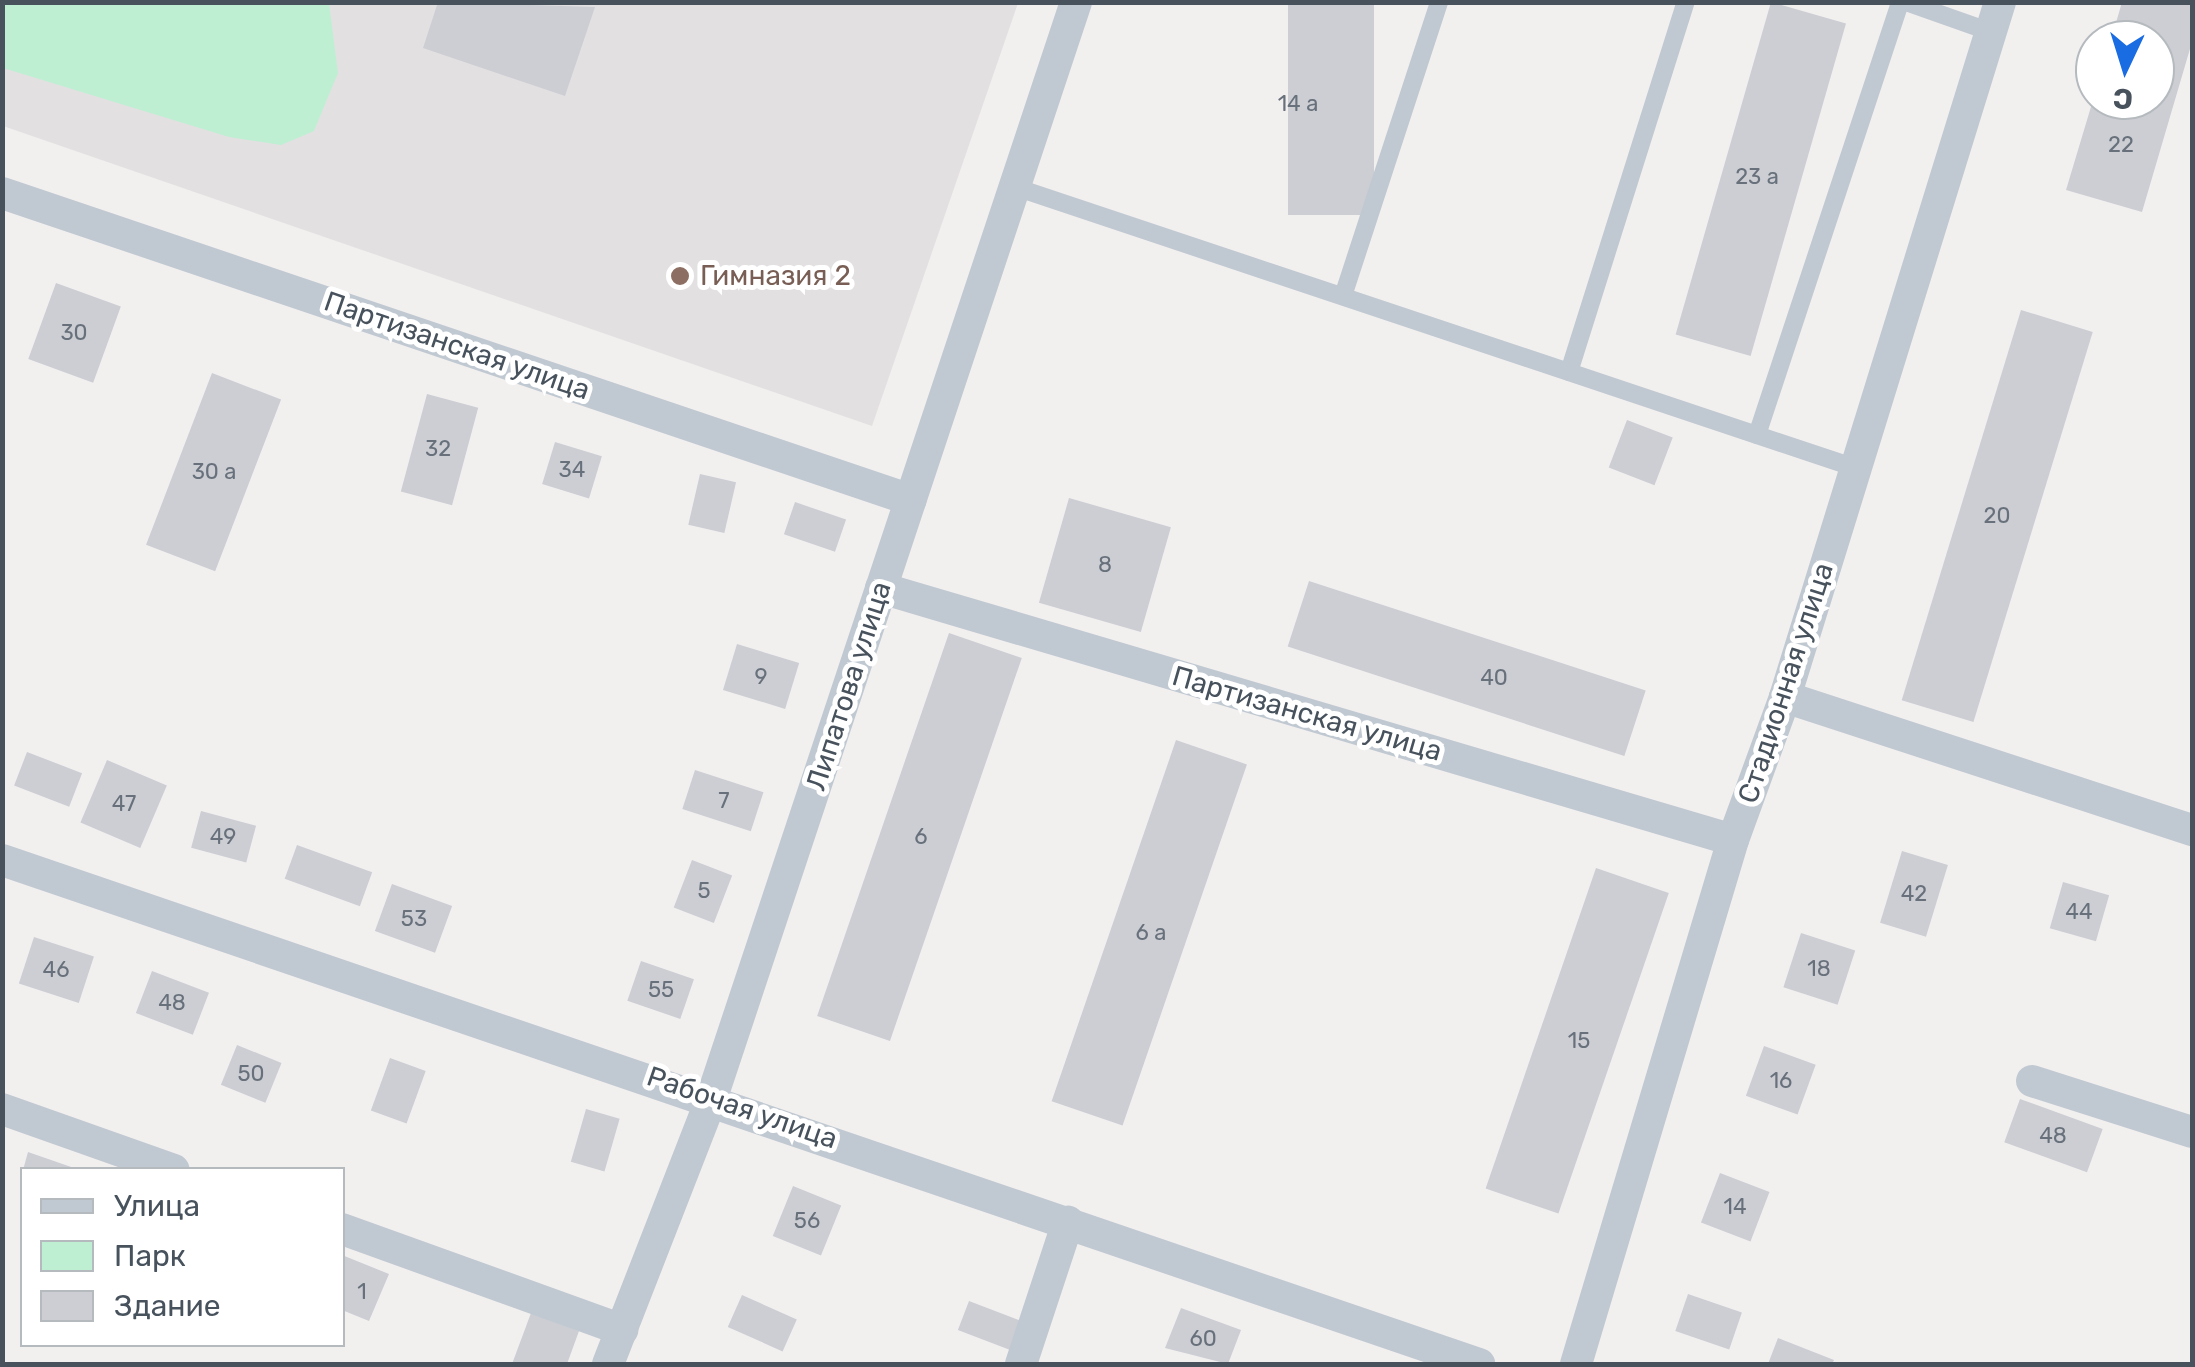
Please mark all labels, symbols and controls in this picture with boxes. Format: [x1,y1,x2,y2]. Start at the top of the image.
north arrow [2075,20,2175,120]
text: С [2112,81,2134,116]
house number: 14 а [1278,91,1318,117]
house number: 22 [2108,132,2134,158]
house number: 23 а [1735,164,1779,190]
place label: Гимназия 2 [700,259,851,293]
marker: Гимназия 2 [669,265,691,287]
street label: Партизанская улица [320,285,594,407]
house number: 30 [60,320,88,346]
house number: 32 [425,436,451,462]
house number: 34 [559,457,585,483]
house number: 30 а [192,459,236,485]
house number: 20 [1984,503,2010,529]
house number: 8 [1098,552,1112,578]
street label: Стадионная улица [1731,559,1841,807]
street label: Липатова улица [799,577,899,795]
street label: Партизанская улица [1168,659,1446,769]
house number: 9 [754,664,768,690]
house number: 40 [1480,665,1508,691]
house number: 7 [718,788,730,814]
house number: 47 [112,791,136,817]
house number: 49 [210,824,236,850]
house number: 6 [914,824,928,850]
house number: 5 [697,878,711,904]
house number: 42 [1901,881,1927,907]
house number: 44 [2065,899,2093,925]
house number: 53 [401,906,427,932]
house number: 6 а [1136,920,1166,946]
house number: 18 [1807,956,1831,982]
house number: 46 [43,957,69,983]
house number: 55 [648,977,674,1003]
house number: 48 [158,990,186,1016]
house number: 15 [1568,1028,1590,1054]
street label: Рабочая улица [642,1060,842,1156]
house number: 50 [237,1061,265,1087]
house number: 16 [1770,1068,1792,1094]
house number: 48 [2039,1123,2067,1149]
legend [20,1167,345,1347]
text: Улица [114,1188,200,1224]
house number: 14 [1723,1194,1747,1220]
house number: 56 [794,1208,820,1234]
text: Парк [114,1238,186,1274]
house number: 1 [357,1279,367,1305]
text: Здание [114,1288,221,1324]
house number: 60 [1189,1326,1217,1352]

